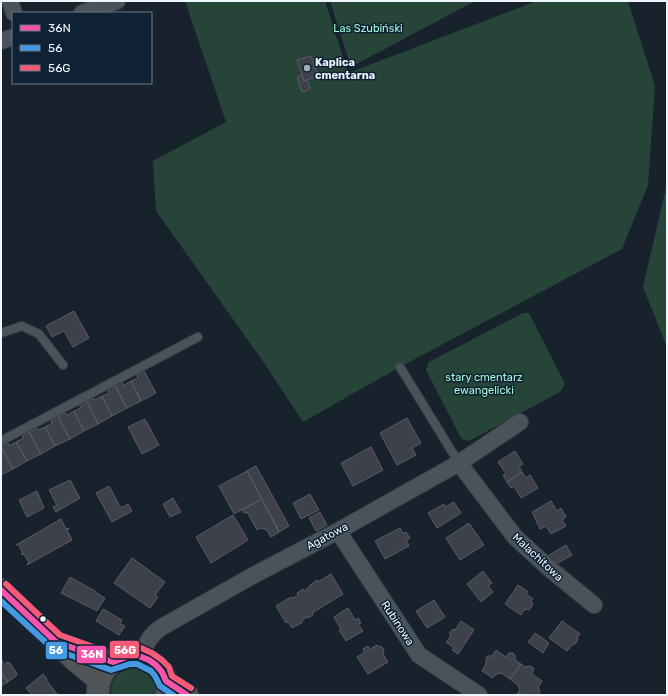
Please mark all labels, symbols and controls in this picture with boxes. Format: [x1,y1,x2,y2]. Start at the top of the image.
legend [12,12,152,84]
text: 36N [48,21,71,35]
park label: Las Szubiński [333,22,403,35]
text: 56 [48,41,62,55]
place label: Kaplica cmentarna [315,56,375,82]
text: 56G [48,61,71,75]
marker: Kaplica cmentarna [302,63,312,73]
park label: stary cmentarz ewangelicki [445,371,523,397]
street label: Agatowa [304,520,350,553]
street label: Malachitowa [510,531,566,584]
street label: Rubinowa [378,599,417,648]
unlabelled marker [38,614,48,624]
line badge: 56G [109,640,140,659]
line badge: 56 [45,641,68,660]
text: 56 [49,644,63,657]
text: 56G [114,644,136,657]
line badge: 36N [76,645,107,664]
text: 36N [81,648,103,661]

